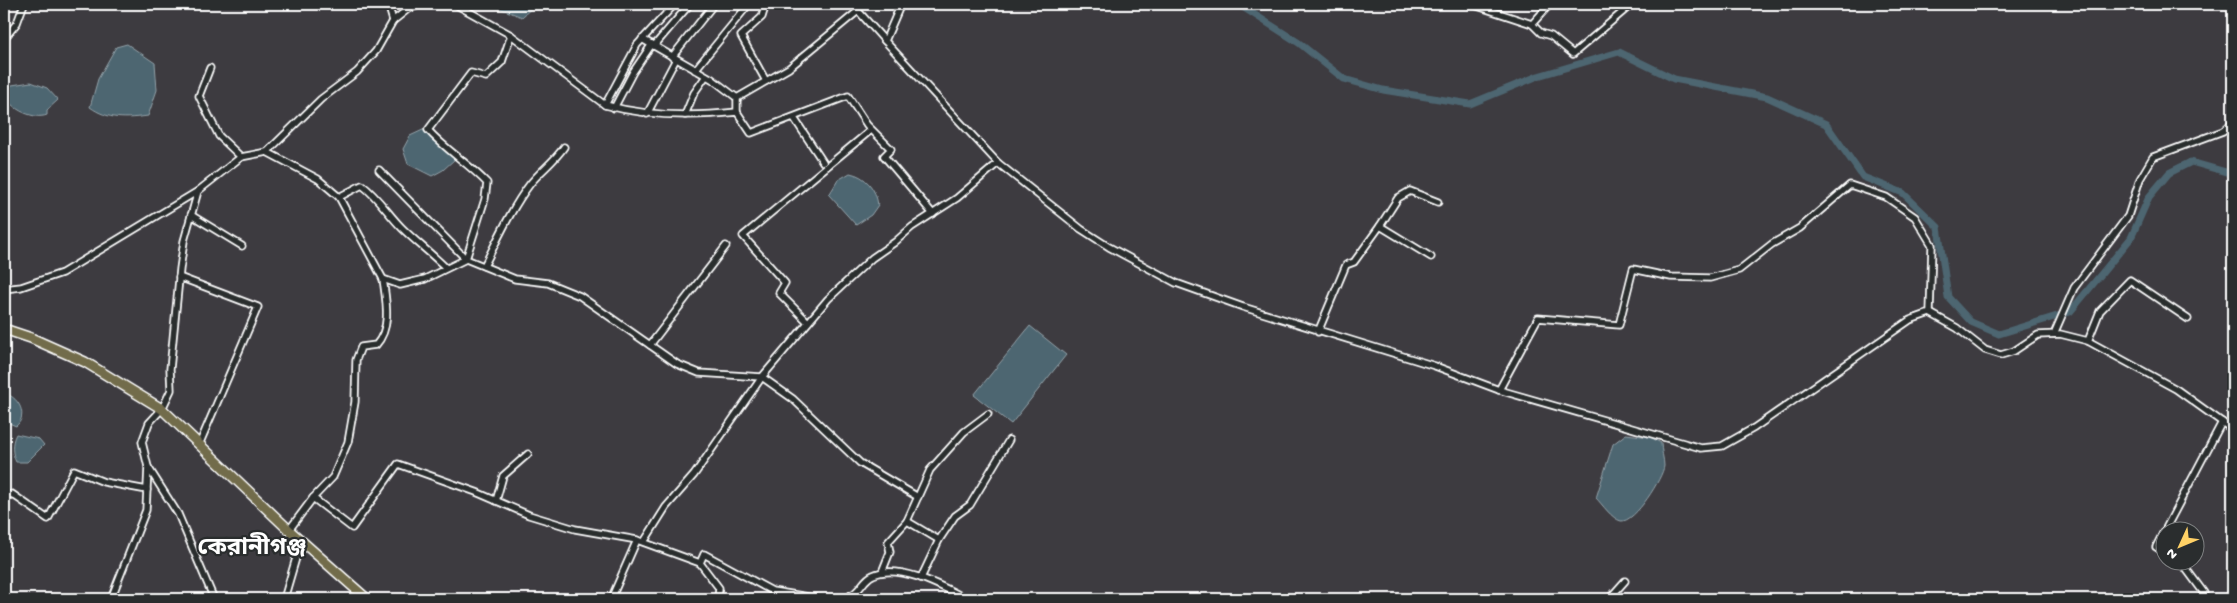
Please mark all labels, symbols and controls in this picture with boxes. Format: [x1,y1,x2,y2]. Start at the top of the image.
north arrow [2154,520,2204,570]
district label: কেরানীগঞ্জ [198,532,306,564]
text: N [2163,544,2182,562]

